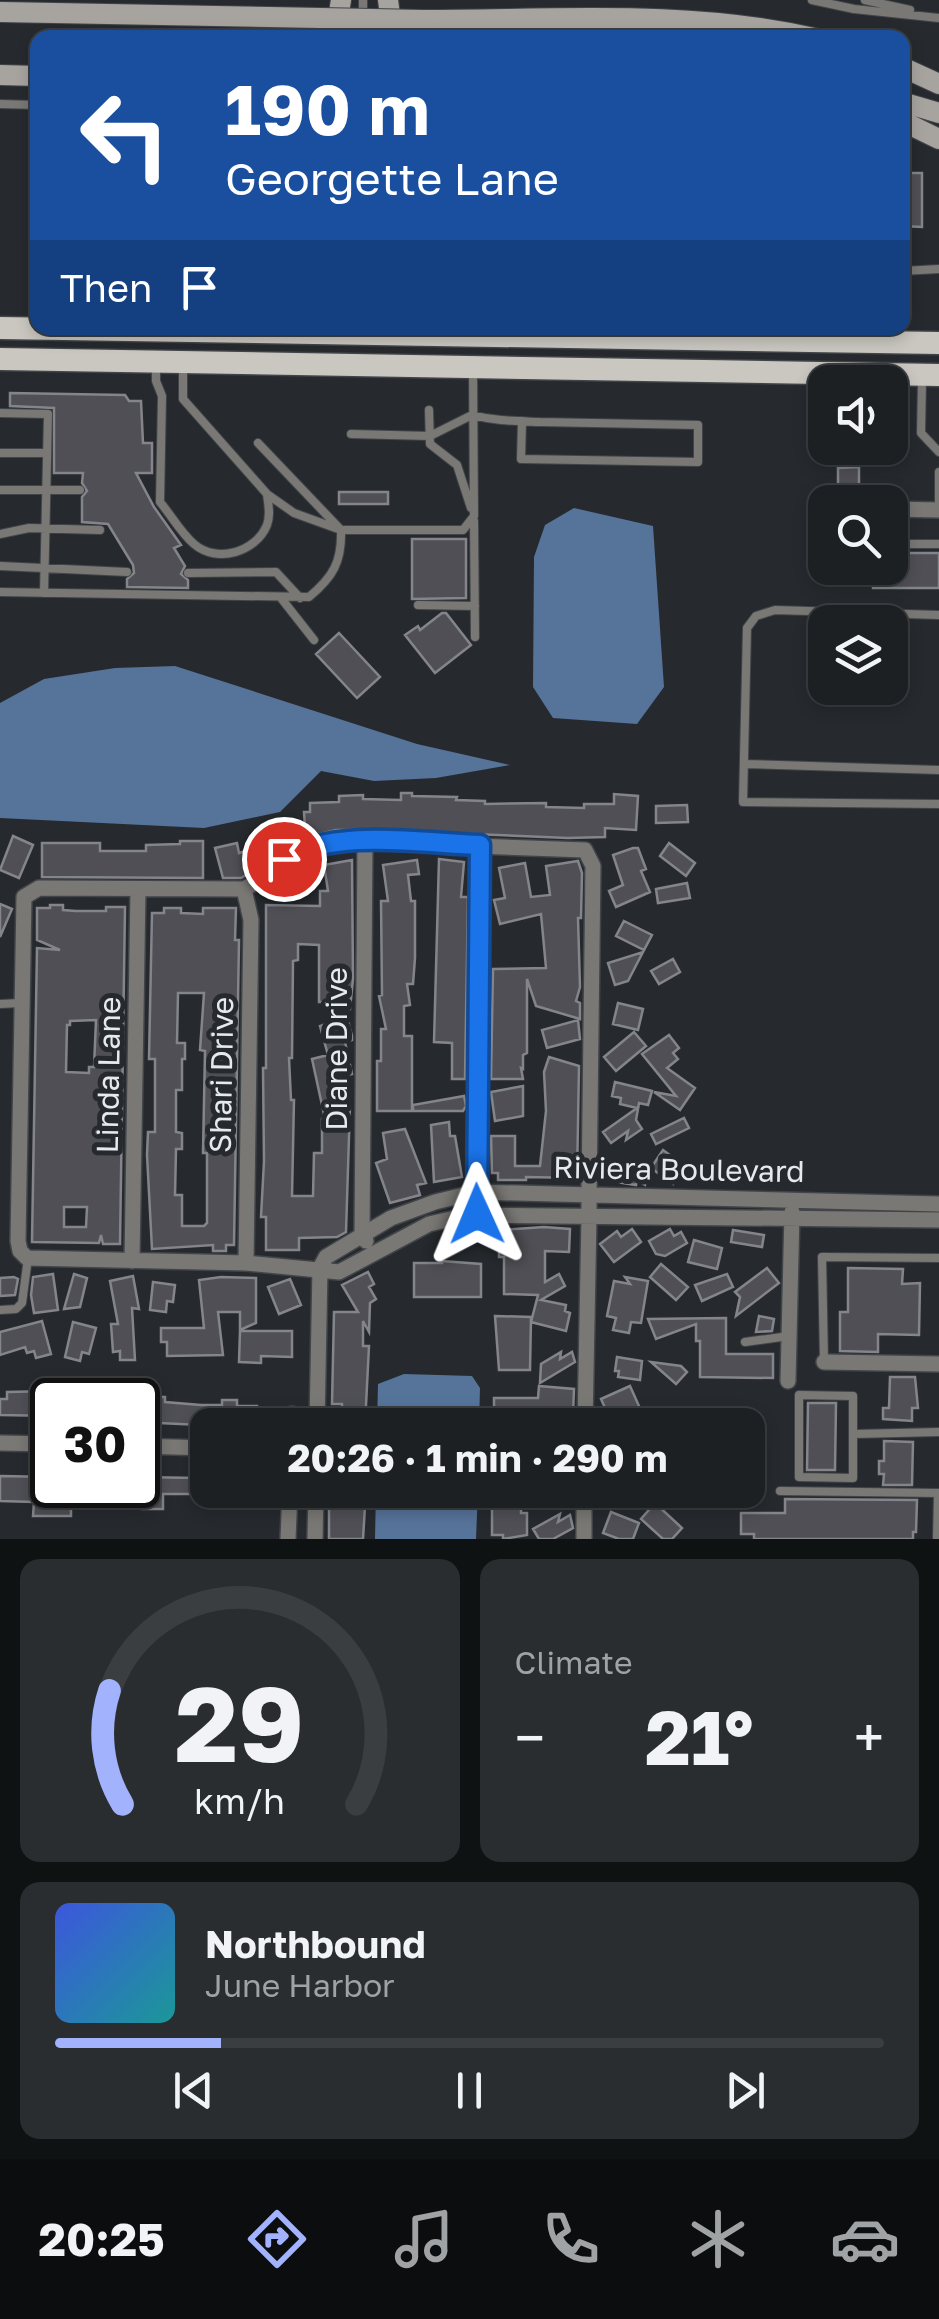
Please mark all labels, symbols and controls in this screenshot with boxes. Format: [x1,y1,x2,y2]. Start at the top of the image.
text: 190 m [225,66,430,150]
icon: left [60,70,190,200]
text: Georgette Lane [225,151,559,205]
icon: arrive [172,260,227,315]
text: Then [60,265,152,310]
map controls [808,365,908,705]
button: sound [808,365,908,465]
button: search [808,485,908,585]
button: layers [808,605,908,705]
pin [242,817,327,902]
icon: arrive [257,832,312,887]
street label: Diane Drive [318,967,354,1131]
street label: Linda Lane [89,996,127,1154]
street label: Shari Drive [202,997,240,1153]
street label: Riviera Boulevard [553,1149,805,1189]
position arrow [425,1162,529,1266]
speed limit sign: 30 [30,1378,160,1508]
text: 20:26 · 1 min · 290 m [287,1435,668,1480]
text: Climate [515,1643,633,1681]
text: 29 [175,1660,304,1785]
text: 21° [645,1691,754,1782]
text: − [515,1704,545,1770]
text: + [854,1704,884,1770]
text: km/h [194,1779,285,1822]
text: Northbound [205,1921,426,1966]
text: June Harbor [205,1966,395,2004]
icon: previous [166,2063,221,2118]
icon: pause [442,2063,497,2118]
icon: next [718,2063,773,2118]
icon: directions [242,2204,312,2274]
icon: music [389,2204,459,2274]
icon: phone [536,2204,606,2274]
icon: climate [683,2204,753,2274]
icon: car [830,2204,900,2274]
text: 20:25 [39,2212,165,2266]

